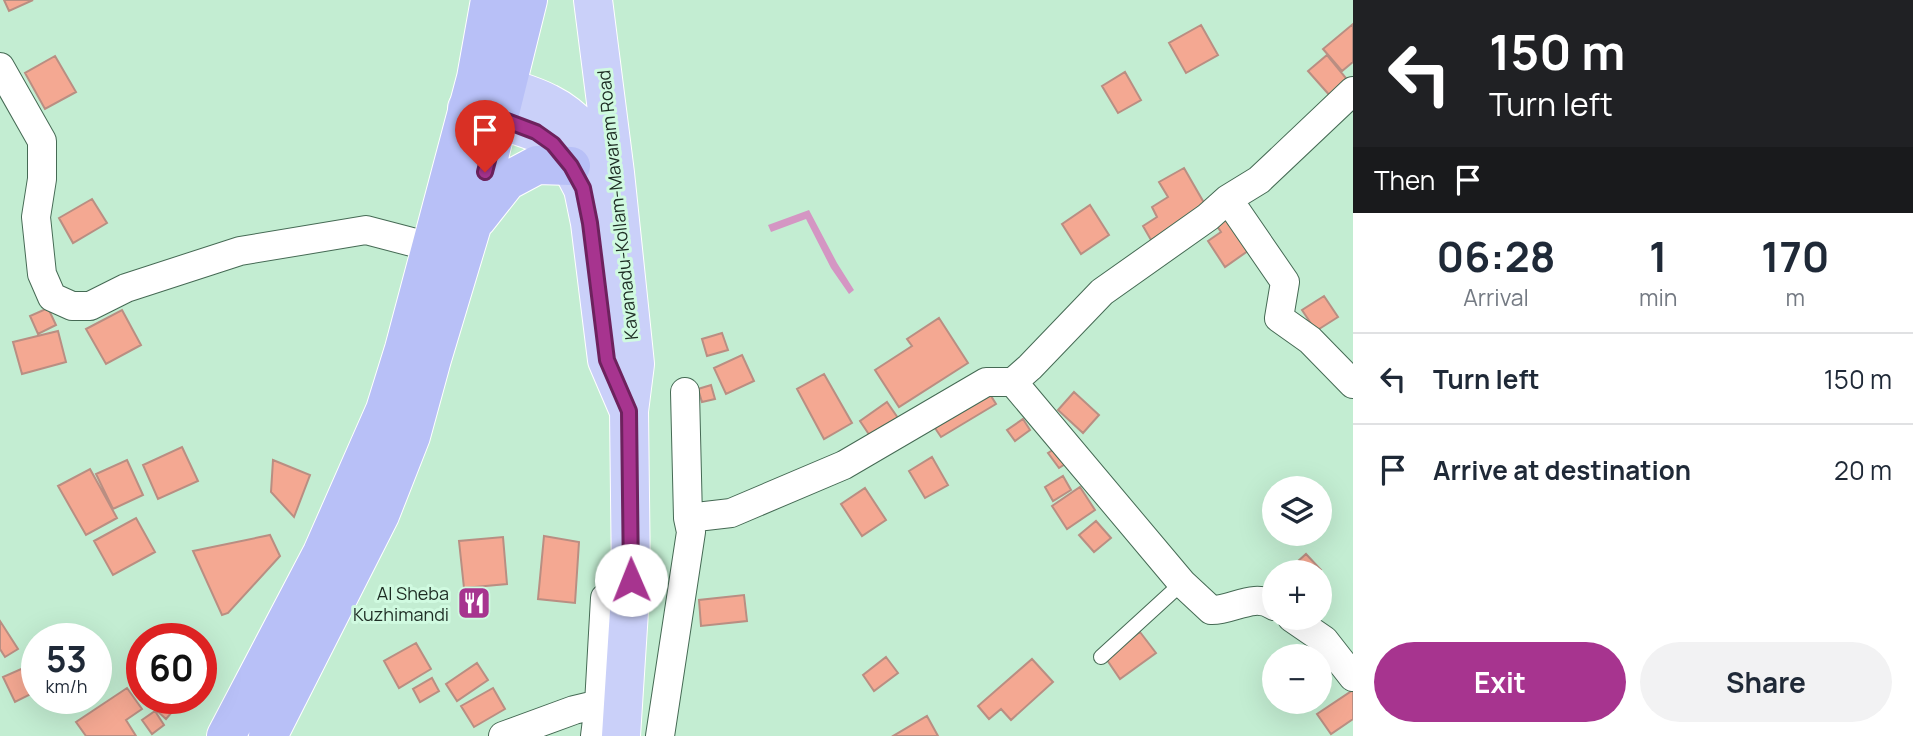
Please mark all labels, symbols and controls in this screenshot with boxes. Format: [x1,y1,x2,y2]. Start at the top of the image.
text: 150 m [1489,18,1625,85]
icon: left [1374,28,1465,119]
street label: Kavanadu-Kollam-Mavaram Road [591,69,643,341]
text: Turn left [1489,82,1613,126]
pin [455,100,515,172]
icon: arrive [466,111,504,149]
icon: arrive [1449,161,1487,199]
text: Then [1374,162,1435,198]
text: 06:28 [1437,227,1555,285]
text: 1 [1649,227,1667,285]
text: 170 [1761,227,1829,285]
text: Arrival [1463,281,1529,313]
text: min [1639,281,1677,313]
text: m [1785,281,1805,313]
icon: left [1374,360,1412,398]
text: Turn left [1433,361,1540,397]
text: 150 m [1824,361,1892,397]
icon: arrive [1374,451,1412,489]
text: Arrive at destination [1433,452,1691,488]
text: 20 m [1834,452,1892,488]
map controls [1262,476,1332,714]
button: layers [1262,476,1332,546]
position arrow [594,543,668,617]
button: + [1262,560,1332,630]
place label: Al Sheba Kuzhimandi [353,581,449,626]
restaurant icon: Al Sheba Kuzhimandi [455,584,493,622]
speed limit sign: 60 [126,623,217,714]
text: 53 [46,635,87,683]
button: Exit [1374,642,1626,722]
button: Share [1640,642,1892,722]
button: − [1262,644,1332,714]
text: km/h [46,674,87,698]

